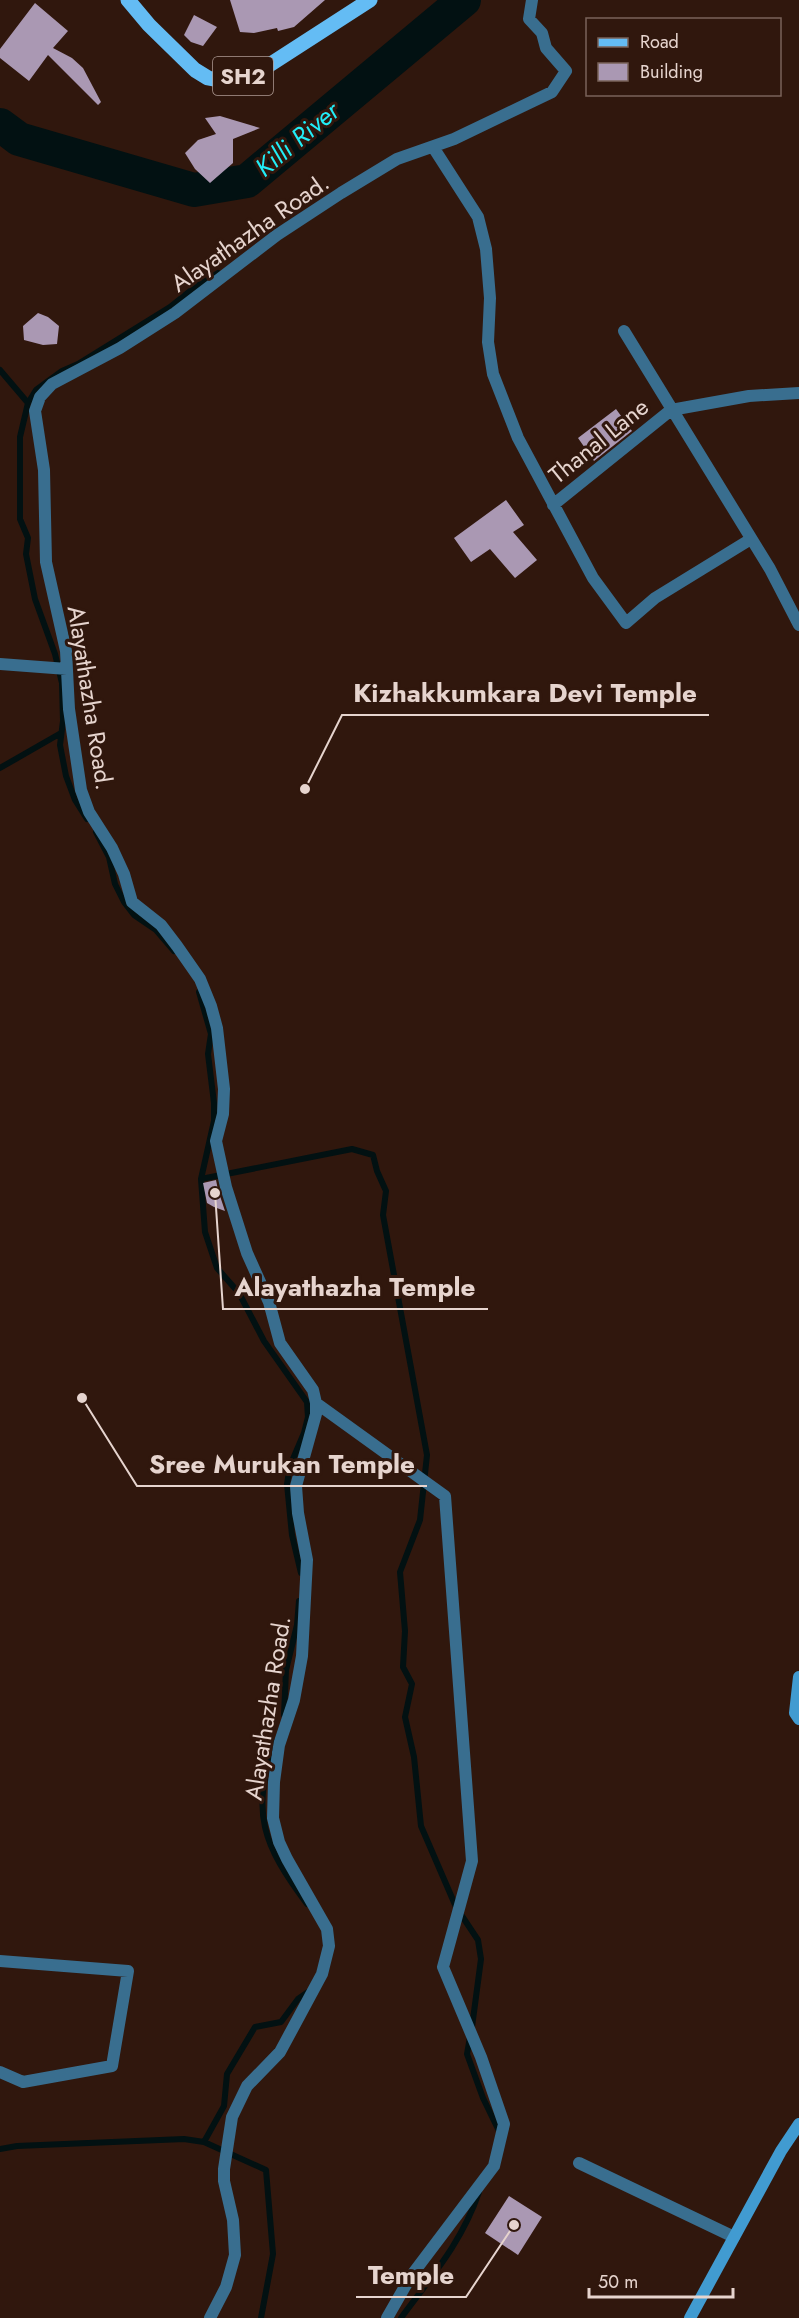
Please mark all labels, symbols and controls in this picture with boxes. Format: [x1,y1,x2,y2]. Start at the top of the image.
legend [586,18,781,96]
text: Road [640,29,679,55]
road number: SH2 [213,57,273,95]
text: Building [640,59,703,85]
water label: Killi River [247,92,348,186]
street label: Alayathazha Road. [163,165,336,300]
street label: Thanal Lane [541,389,656,492]
street label: Alayathazha Road. [59,603,122,793]
callout: Kizhakkumkara Devi Temple [342,671,709,715]
text: Kizhakkumkara Devi Temple [353,674,697,712]
callout: Alayathazha Temple [223,1265,488,1309]
text: Alayathazha Temple [234,1268,476,1306]
callout: Sree Murukan Temple [137,1442,427,1486]
text: Sree Murukan Temple [149,1445,415,1483]
street label: Alayathazha Road. [236,1613,299,1803]
callout: Temple [356,2253,466,2297]
text: Temple [368,2256,454,2294]
scale bar [589,2261,733,2299]
text: 50 m [598,2269,638,2295]

